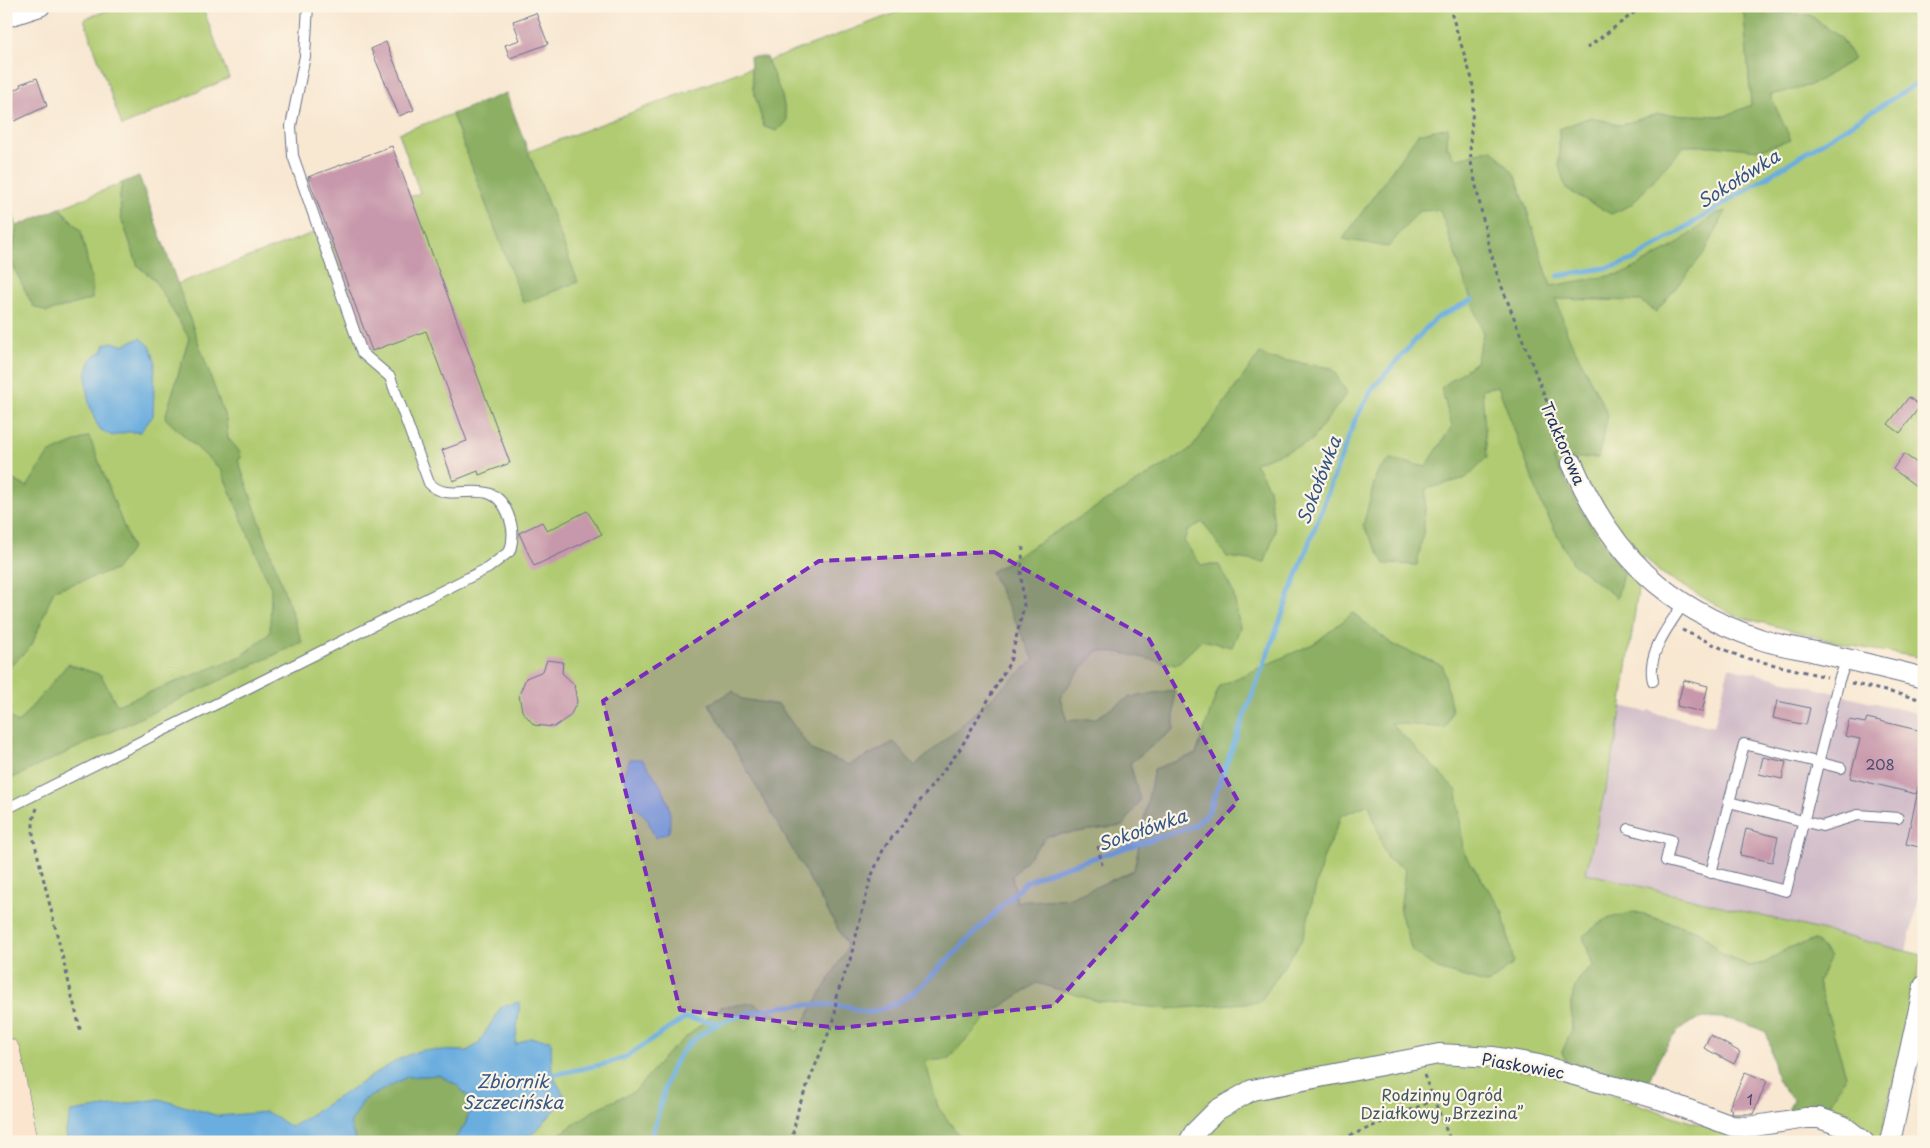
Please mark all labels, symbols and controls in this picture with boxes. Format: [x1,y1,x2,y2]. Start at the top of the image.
water label: Sokołówka [1692,142,1785,214]
street label: Traktorowa [1536,398,1592,488]
water label: Sokołówka [1289,431,1347,528]
house number: 208 [1865,754,1895,775]
water label: Sokołówka [1094,801,1191,857]
street label: Piaskowiec [1480,1046,1566,1084]
water label: Zbiornik Szczecińska [463,1067,564,1115]
park label: Rodzinny Ogród Działkowy „Brzezina” [1360,1082,1524,1124]
house number: 1 [1747,1089,1753,1110]

